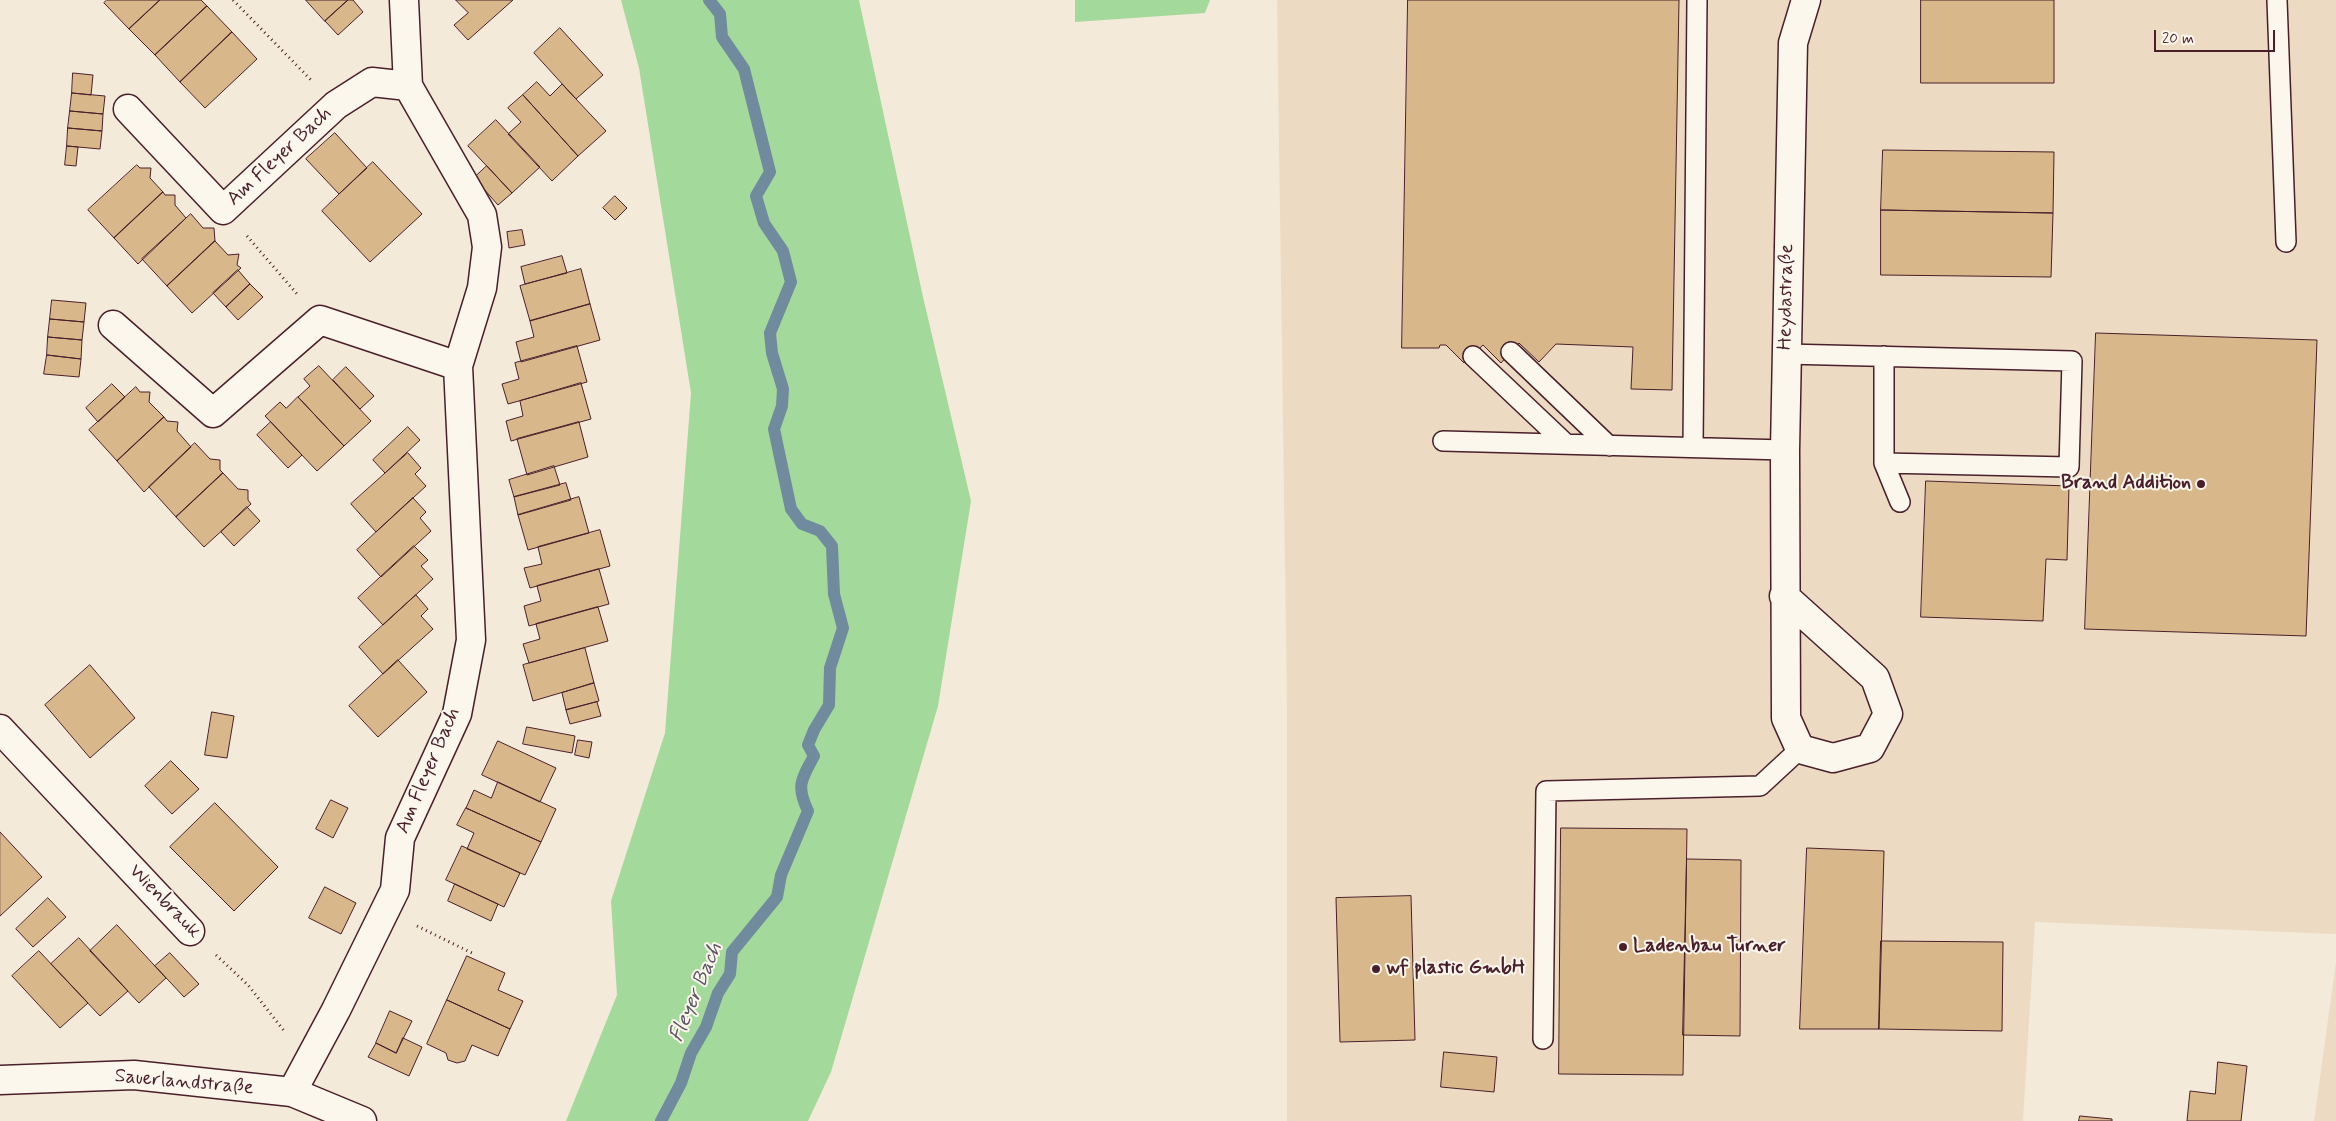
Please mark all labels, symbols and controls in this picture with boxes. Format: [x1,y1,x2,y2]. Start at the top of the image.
scale bar [2156,20,2277,52]
text: 20 m [2162,29,2194,49]
street label: Am Fleyer Bach [223,102,337,212]
street label: Heydastraße [1774,244,1800,350]
place label: Brand Addition [2061,472,2191,496]
marker: Brand Addition [2195,478,2207,490]
street label: Am Fleyer Bach [392,704,466,838]
street label: Wienbrauk [123,860,205,944]
place label: Ladenbau Turner [1633,935,1786,959]
water label: Fleyer Bach [665,940,729,1046]
marker: Ladenbau Turner [1617,941,1629,953]
place label: wf plastic GmbH [1386,957,1525,981]
marker: wf plastic GmbH [1370,963,1382,975]
street label: Sauerlandstraße [113,1065,255,1101]

